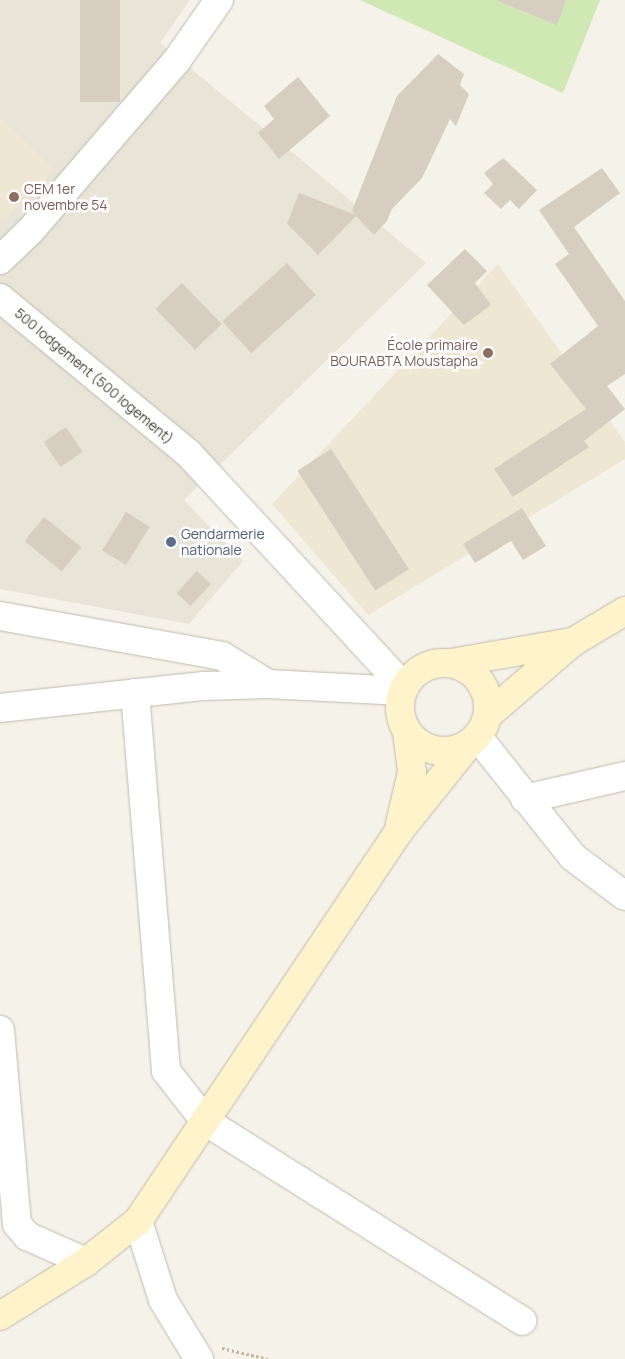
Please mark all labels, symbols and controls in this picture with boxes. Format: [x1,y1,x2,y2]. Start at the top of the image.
place label: CEM 1er novembre 54 [24,181,107,213]
marker: CEM 1er novembre 54 [8,191,20,203]
street label: 500 lodgement (500 logement) [11,305,177,447]
place label: École primaire BOURABTA Moustapha [330,337,478,370]
marker: École primaire BOURABTA Moustapha [482,347,494,359]
place label: Gendarmerie nationale [181,526,265,558]
marker: Gendarmerie nationale [165,536,177,548]

